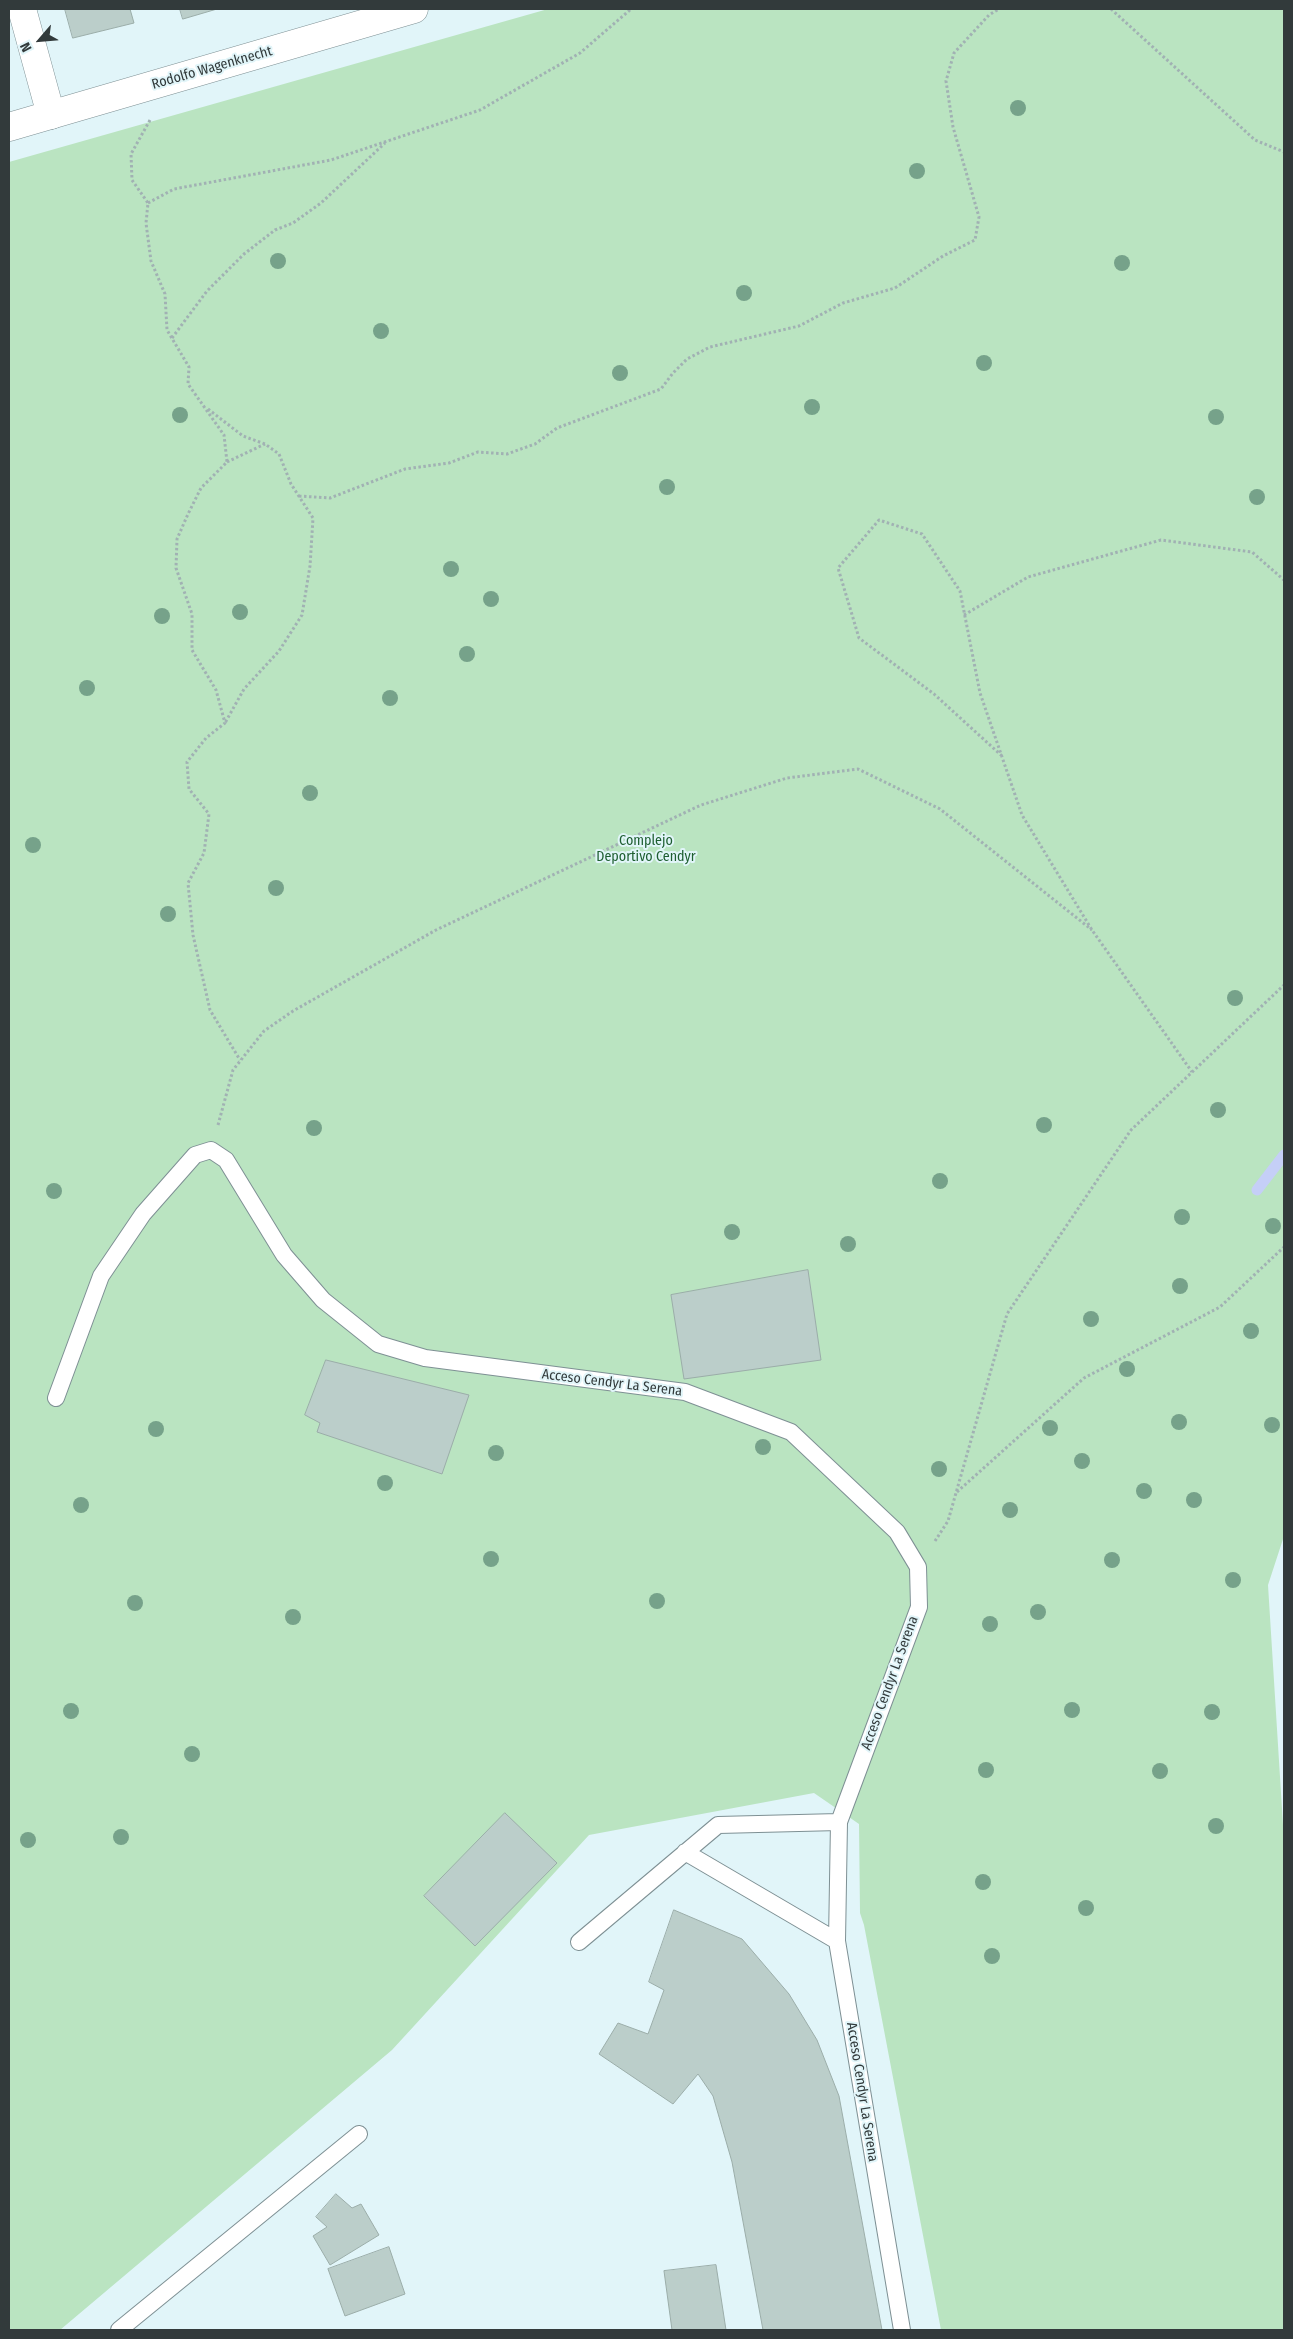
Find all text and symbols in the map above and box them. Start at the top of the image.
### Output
north arrow [15,15,65,65]
text: N [17,39,36,55]
street label: Rodolfo Wagenknecht [150,43,274,93]
park label: Complejo Deportivo Cendyr [596,833,696,866]
street label: Acceso Cendyr La Serena [541,1366,683,1400]
street label: Acceso Cendyr La Serena [858,1614,922,1752]
street label: Acceso Cendyr La Serena [843,2021,881,2163]

